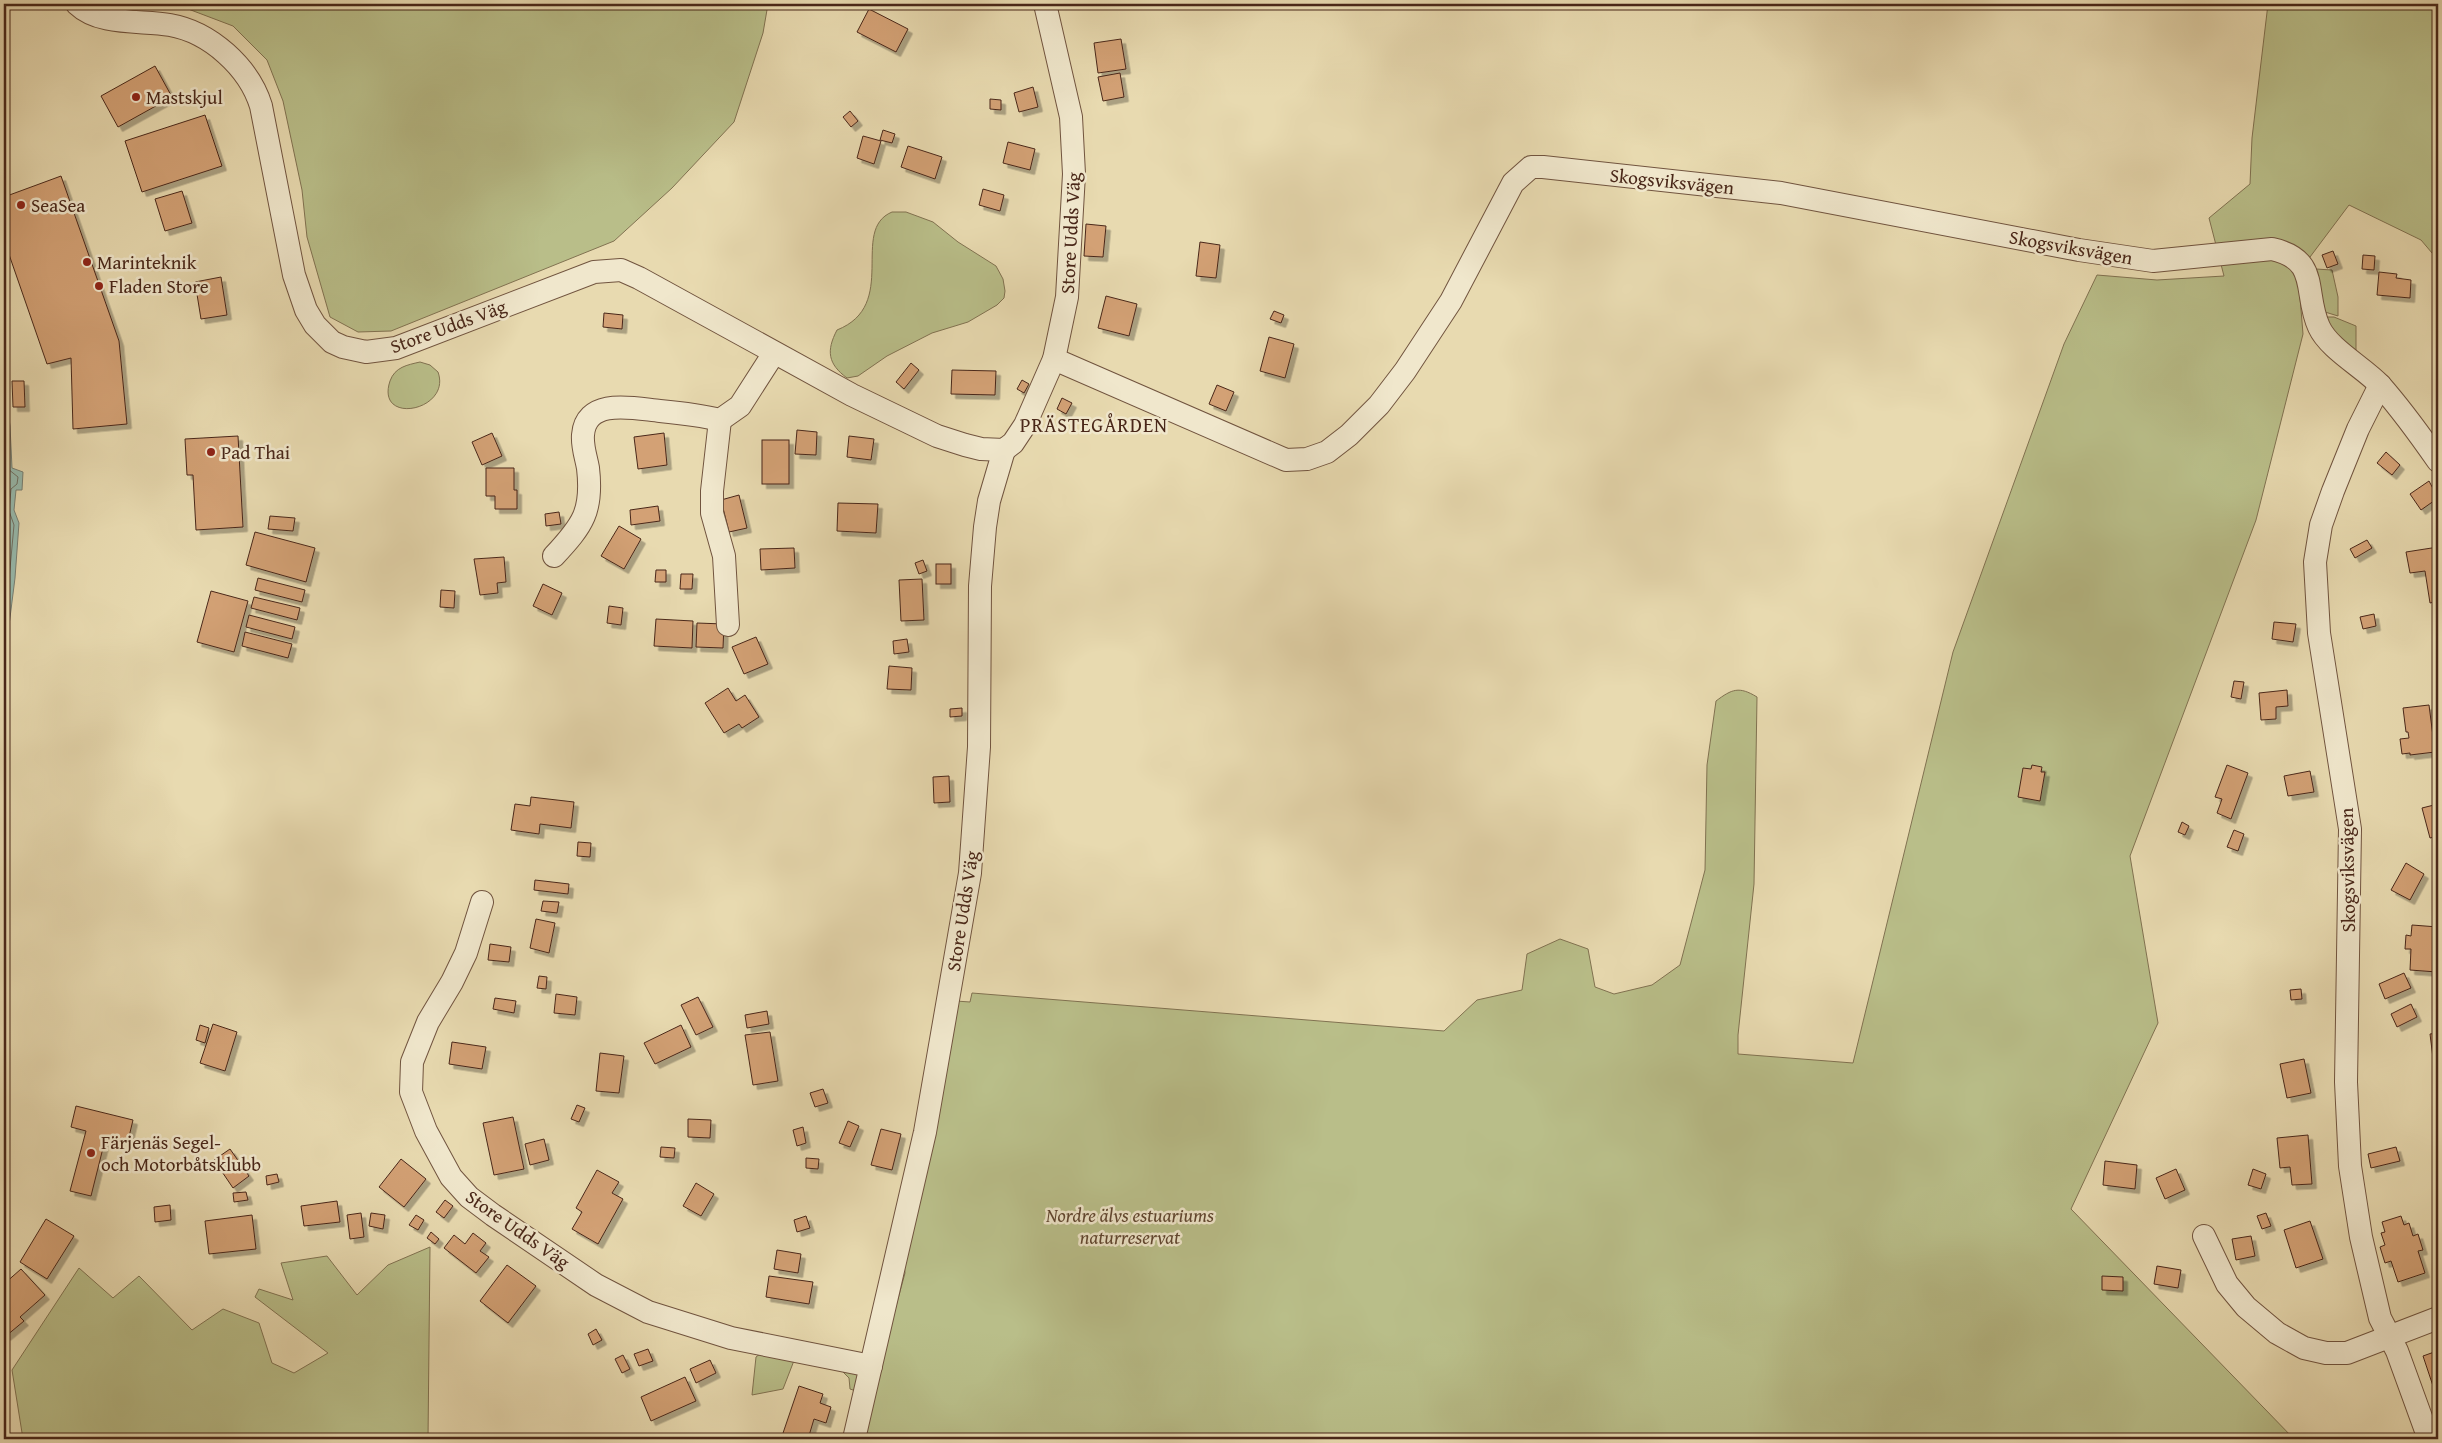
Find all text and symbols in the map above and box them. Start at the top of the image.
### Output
place label: Mastskjul [146,83,223,111]
marker: Mastskjul [130,91,142,103]
street label: Skogsviksvägen [1609,161,1736,201]
street label: Store Udds Väg [1053,171,1087,295]
place label: SeaSea [31,191,85,219]
marker: SeaSea [15,199,27,211]
street label: Skogsviksvägen [2007,222,2135,272]
place label: Marinteknik [97,248,197,276]
marker: Marinteknik [81,256,93,268]
place label: Fladen Store [109,272,209,300]
marker: Fladen Store [93,280,105,292]
street label: Store Udds Väg [386,292,510,360]
district label: PRÄSTEGÅRDEN [1020,410,1168,439]
place label: Pad Thai [221,438,290,466]
marker: Pad Thai [205,446,217,458]
street label: Skogsviksvägen [2332,807,2362,933]
street label: Store Udds Väg [939,848,985,973]
place label: Färjenäs Segel- och Motorbåtsklubb [101,1128,261,1178]
marker: Färjenäs Segel- och Motorbåtsklubb [85,1147,97,1159]
street label: Store Udds Väg [460,1183,576,1276]
park label: Nordre älvs estuariums naturreservat [1045,1201,1214,1251]

